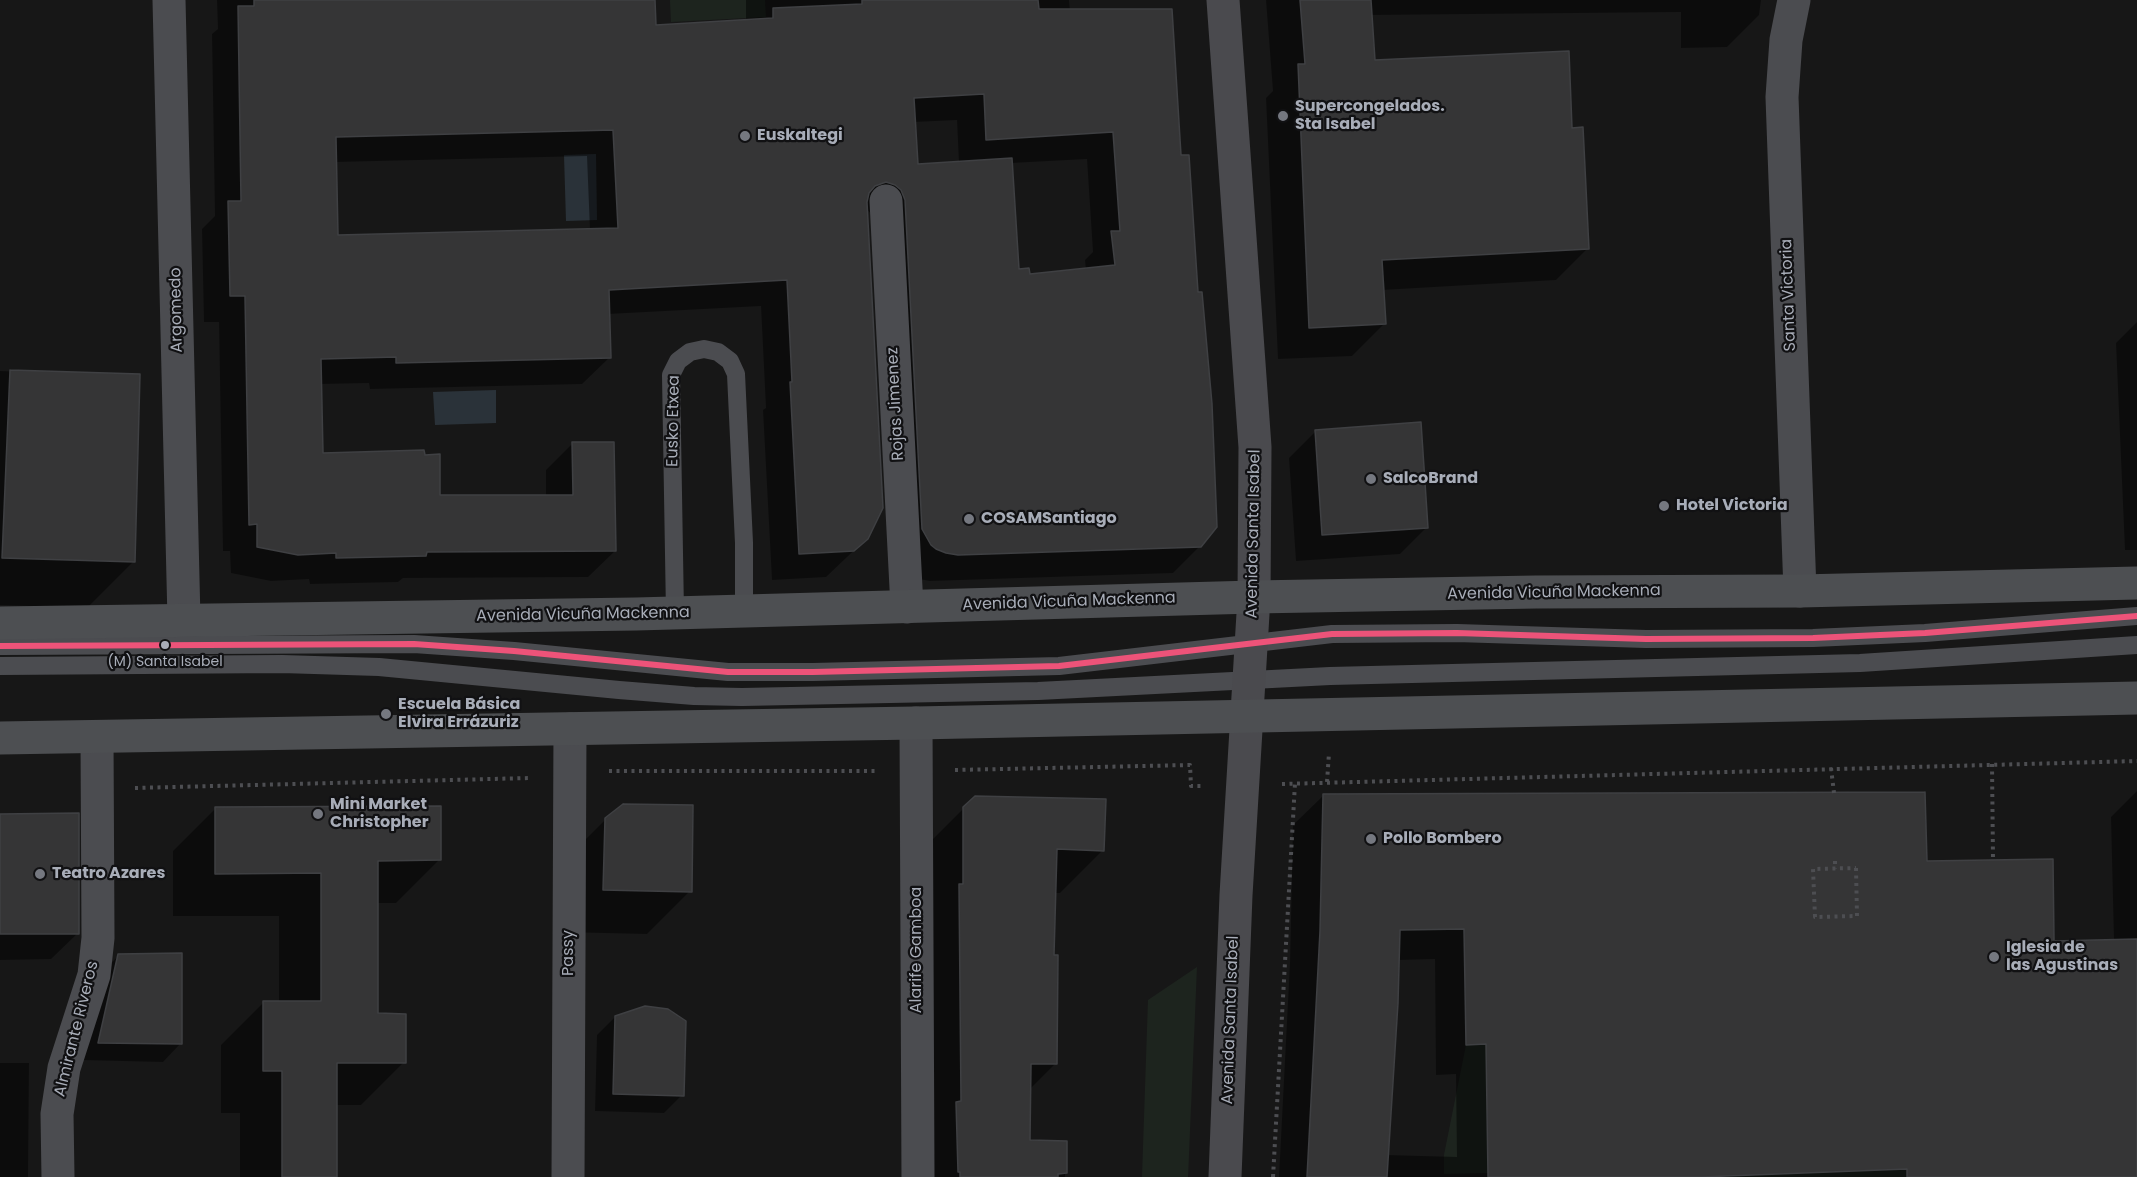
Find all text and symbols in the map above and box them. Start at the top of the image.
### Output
place label: Supercongelados. Sta Isabel [1295,97,1445,135]
marker: Supercongelados. Sta Isabel [1276,109,1290,123]
place label: Euskaltegi [757,126,843,146]
marker: Euskaltegi [738,129,752,143]
street label: Santa Victoria [1777,238,1801,352]
street label: Argomedo [167,267,187,353]
street label: Rojas Jimenez [883,347,909,461]
street label: Eusko Etxea [664,375,684,467]
street label: Avenida Santa Isabel [1243,449,1265,619]
place label: SalcoBrand [1383,469,1478,489]
marker: SalcoBrand [1364,472,1378,486]
place label: Hotel Victoria [1676,496,1788,516]
marker: Hotel Victoria [1657,499,1671,513]
place label: COSAMSantiago [981,509,1117,529]
marker: COSAMSantiago [962,512,976,526]
street label: Avenida Vicuña Mackenna [1447,582,1661,604]
street label: Avenida Vicuña Mackenna [962,589,1176,615]
street label: Avenida Vicuña Mackenna [476,604,690,626]
marker: (M) Santa Isabel [159,639,171,651]
place label: (M) Santa Isabel [107,654,223,670]
place label: Escuela Básica Elvira Errázuriz [398,695,520,733]
marker: Escuela Básica Elvira Errázuriz [379,707,393,721]
place label: Mini Market Christopher [330,795,429,833]
marker: Mini Market Christopher [311,807,325,821]
place label: Pollo Bombero [1383,829,1502,849]
marker: Pollo Bombero [1364,832,1378,846]
place label: Teatro Azares [52,864,165,884]
marker: Teatro Azares [33,867,47,881]
street label: Alarife Gamboa [907,887,927,1013]
street label: Passy [559,930,579,976]
street label: Avenida Santa Isabel [1218,935,1244,1105]
place label: Iglesia de las Agustinas [2006,938,2118,976]
marker: Iglesia de las Agustinas [1987,950,2001,964]
street label: Almirante Riveros [51,959,103,1099]

